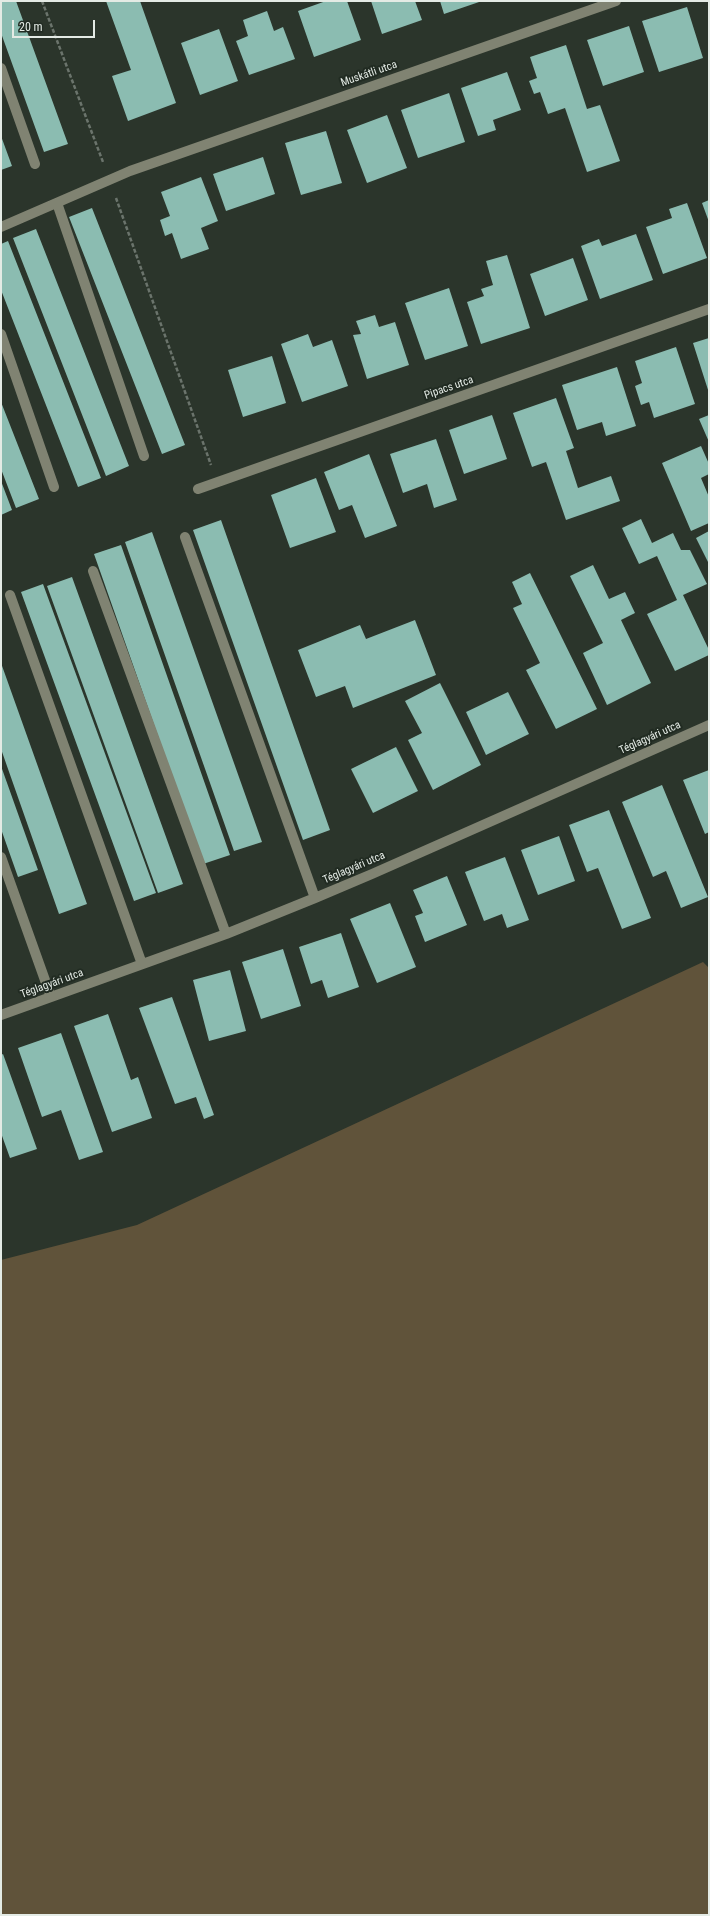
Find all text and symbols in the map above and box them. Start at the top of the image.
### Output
scale bar [14,12,97,38]
text: 20 m [19,20,43,34]
street label: Muskátli utca [339,58,399,90]
street label: Pipacs utca [423,373,475,403]
street label: Téglagyári utca [617,719,683,757]
street label: Téglagyári utca [321,849,387,887]
street label: Téglagyári utca [19,966,85,1002]

